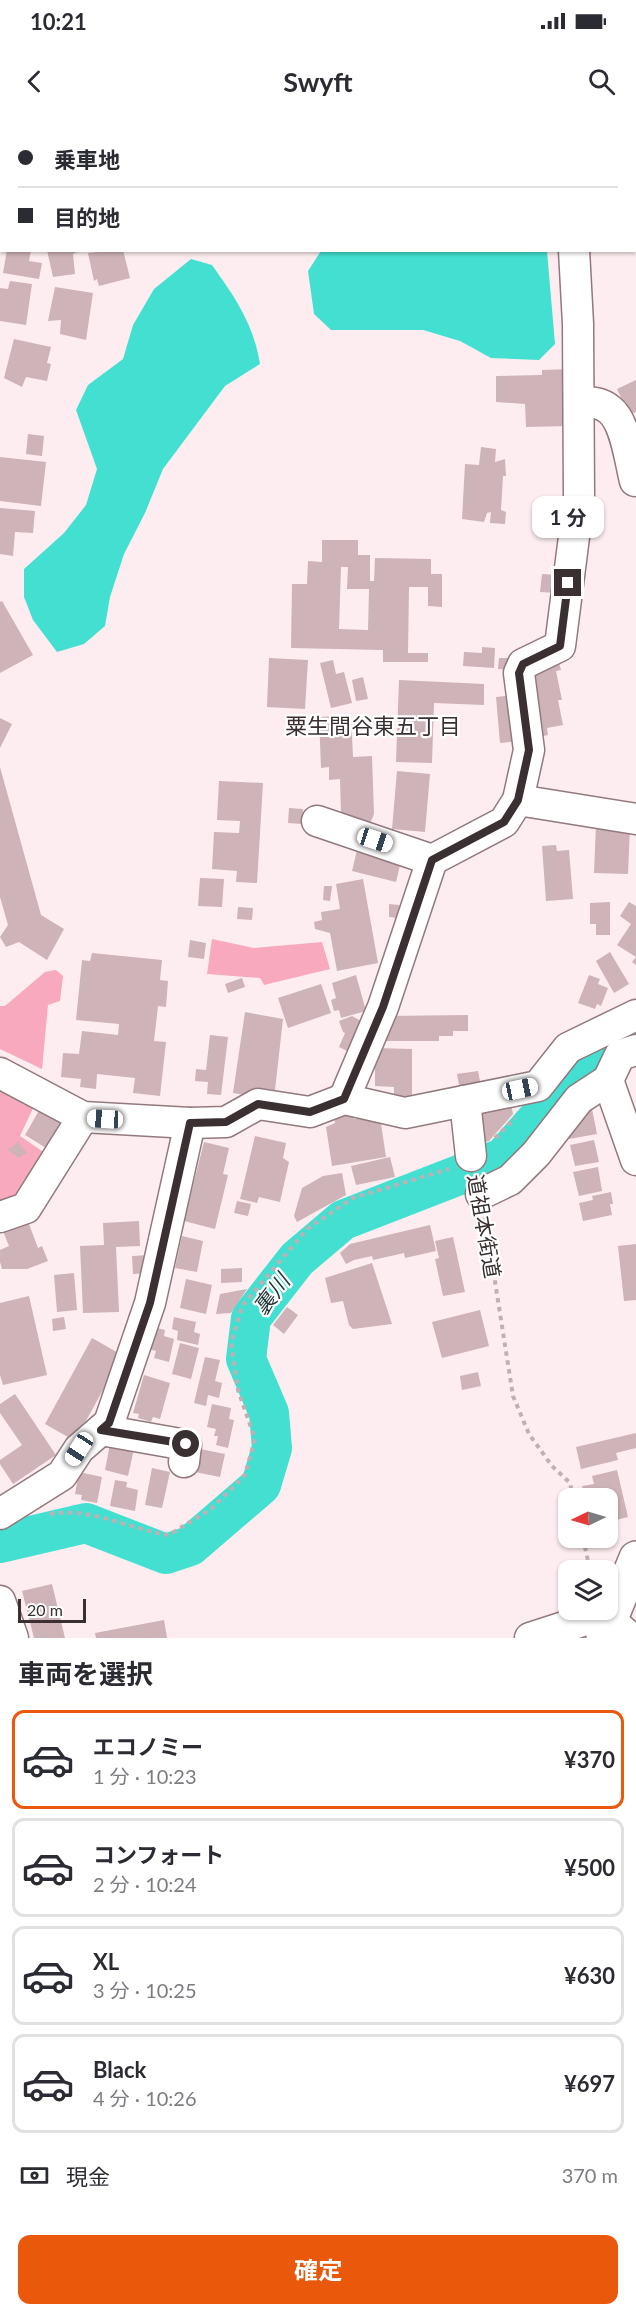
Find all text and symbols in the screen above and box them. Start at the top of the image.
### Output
text: 10:21 [30,8,87,35]
icon: back [18,65,51,98]
text: Swyft [283,65,353,98]
icon: search [585,65,618,98]
text: 乗車地 [54,146,120,173]
text: 目的地 [54,204,120,231]
callout: 1 分 [532,496,604,538]
text: 1 分 [550,505,586,529]
route end [554,569,581,596]
district label: 粟生間谷東五丁目 [285,712,461,739]
car [355,826,395,854]
car [501,1076,539,1102]
car [87,1109,123,1129]
street label: 道祖本街道 [464,1172,506,1280]
water label: 裏川 [247,1267,296,1320]
car [62,1429,96,1469]
route start [172,1430,199,1457]
north arrow [558,1488,618,1548]
map controls [558,1488,618,1620]
button: layers [558,1560,618,1620]
scale bar [18,1596,86,1624]
text: 20 m [27,1600,63,1619]
text: 車両を選択 [18,1657,153,1690]
icon: car [21,1733,75,1787]
text: エコノミー [93,1733,203,1760]
text: ¥370 [564,1746,615,1773]
text: 1 分 · 10:23 [93,1764,197,1788]
icon: car [21,1841,75,1895]
text: コンフォート [93,1841,224,1868]
text: ¥500 [564,1854,615,1881]
text: 2 分 · 10:24 [93,1872,197,1896]
text: XL [93,1948,119,1975]
icon: car [21,1949,75,2003]
text: ¥630 [564,1962,615,1989]
text: 3 分 · 10:25 [93,1978,197,2002]
text: Black [93,2056,146,2083]
icon: car [21,2057,75,2111]
text: ¥697 [564,2070,615,2097]
text: 4 分 · 10:26 [93,2086,197,2110]
icon: cash [18,2159,51,2192]
text: 現金 [66,2163,110,2190]
text: 370 m [562,2163,618,2187]
button: 確定 [18,2235,618,2304]

